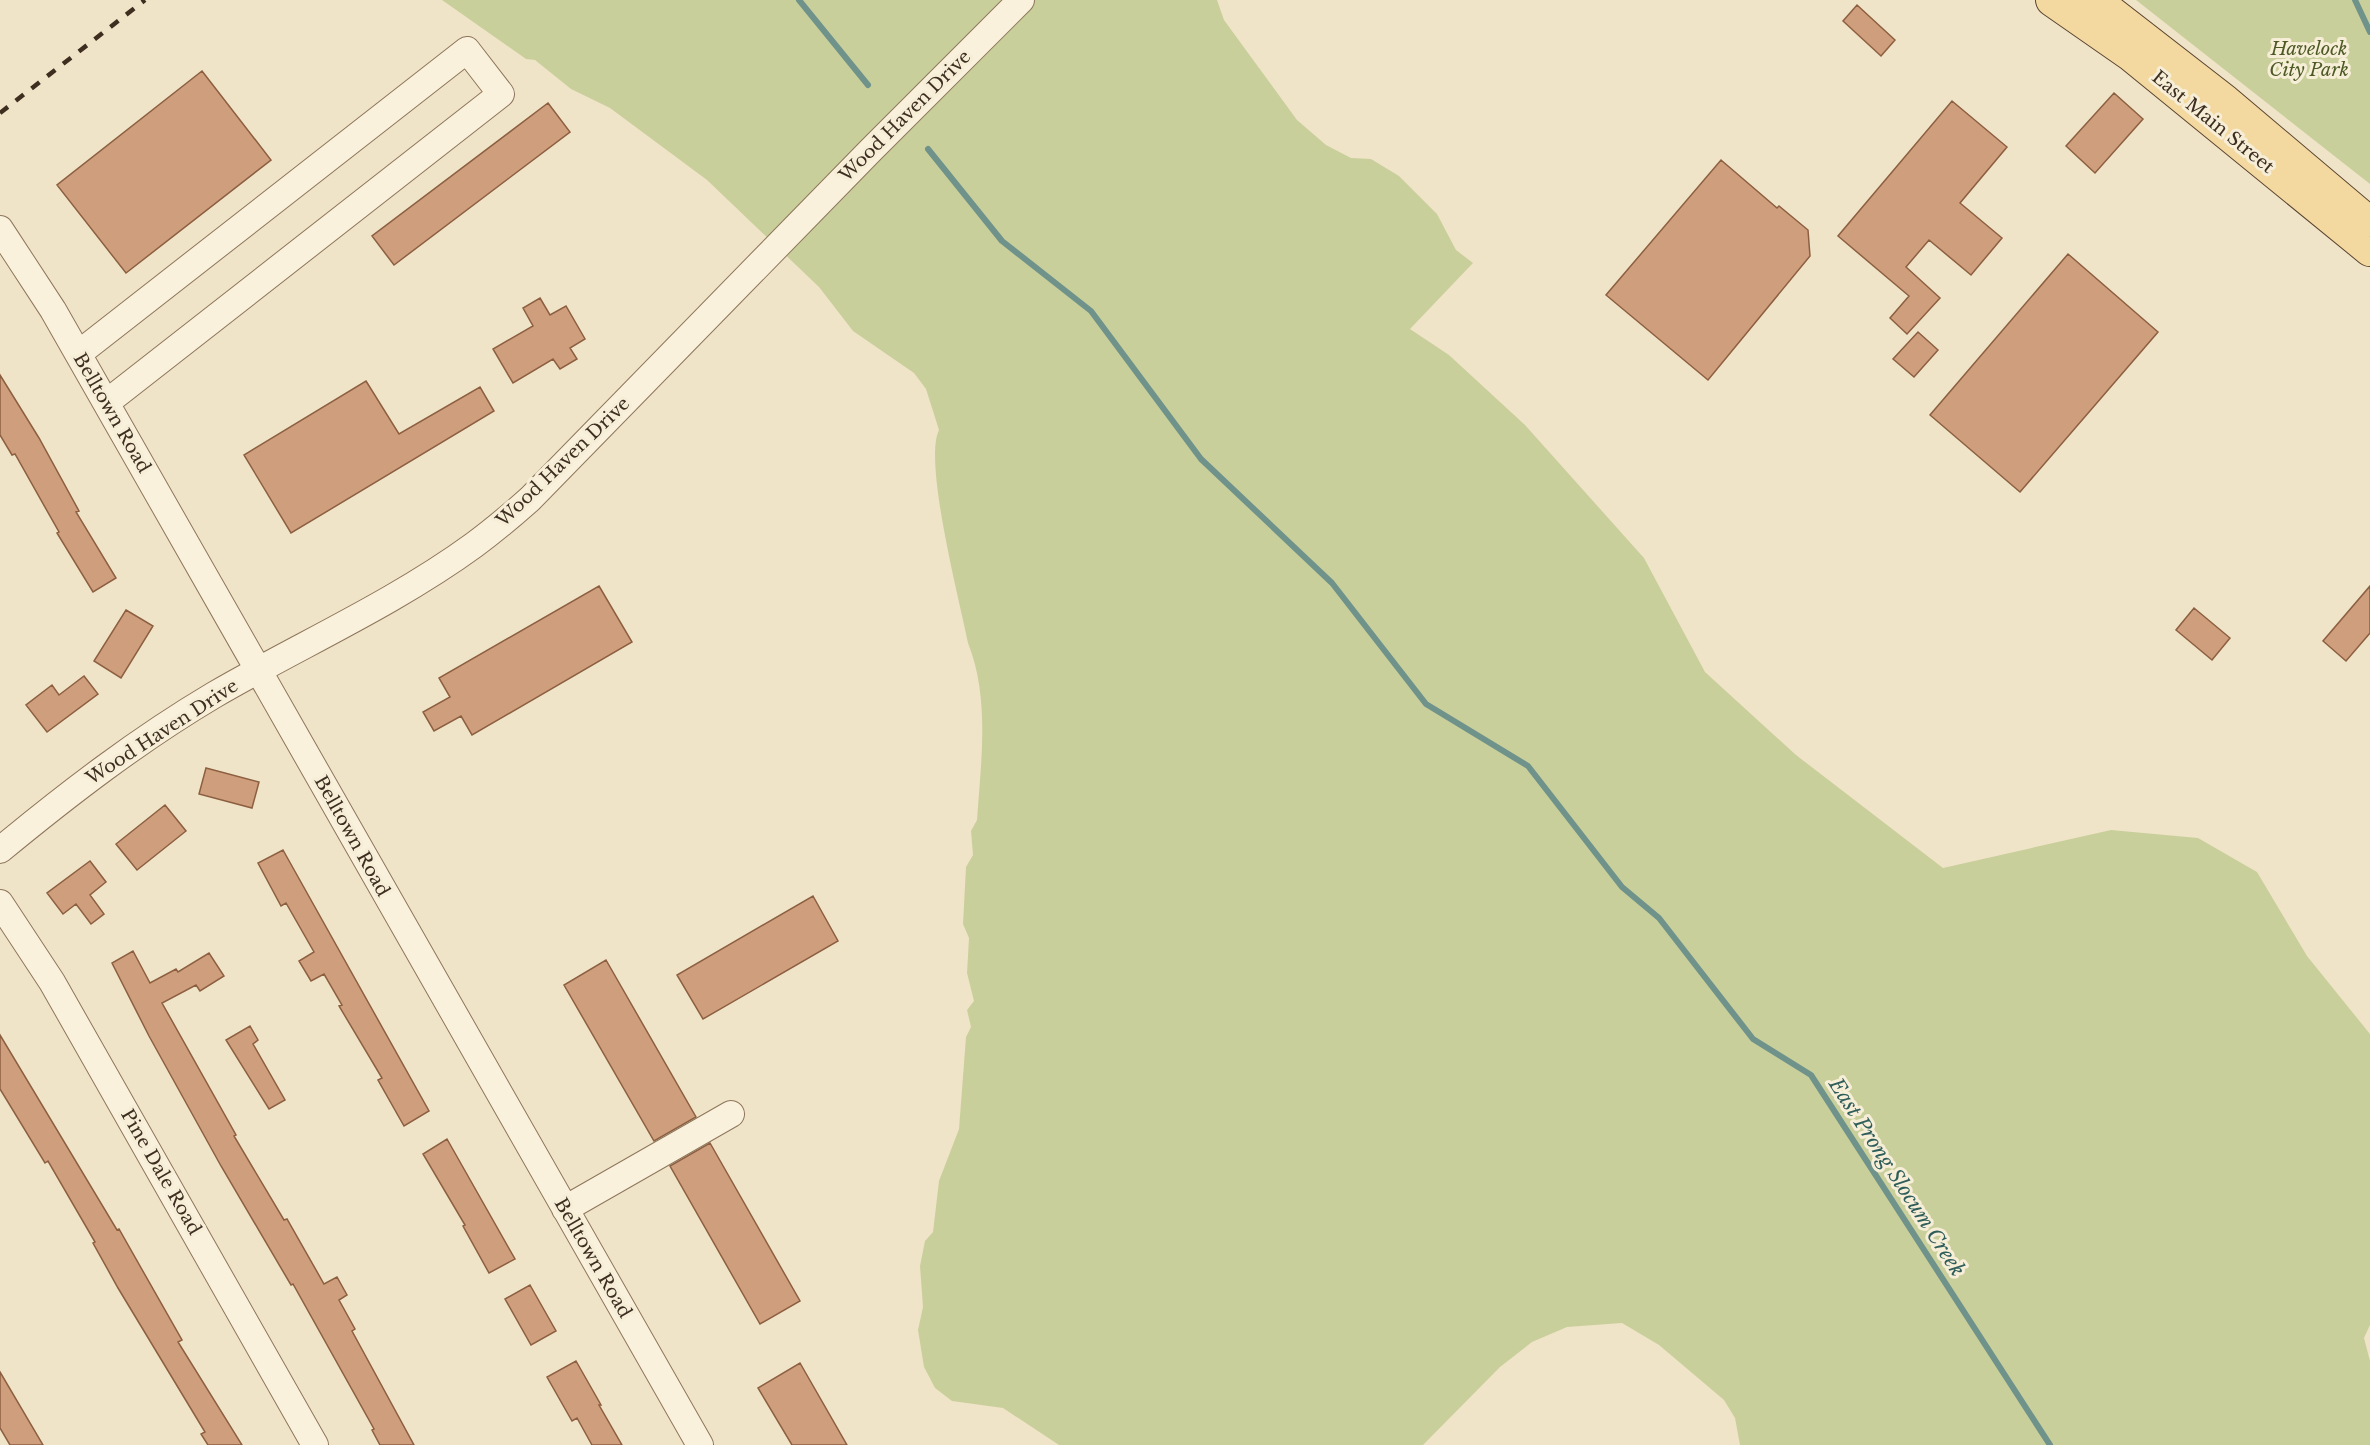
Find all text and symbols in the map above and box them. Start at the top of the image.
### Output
park label: Havelock City Park [2269,38,2349,81]
street label: Wood Haven Drive [834,46,975,187]
street label: East Main Street [2148,66,2279,178]
street label: Belltown Road [69,349,155,477]
street label: Wood Haven Drive [491,393,634,532]
street label: Wood Haven Drive [81,675,242,790]
street label: Belltown Road [310,772,394,900]
water label: East Prong Slocum Creek [1823,1073,1970,1281]
street label: Pine Dale Road [116,1105,206,1239]
street label: Belltown Road [550,1194,636,1322]

